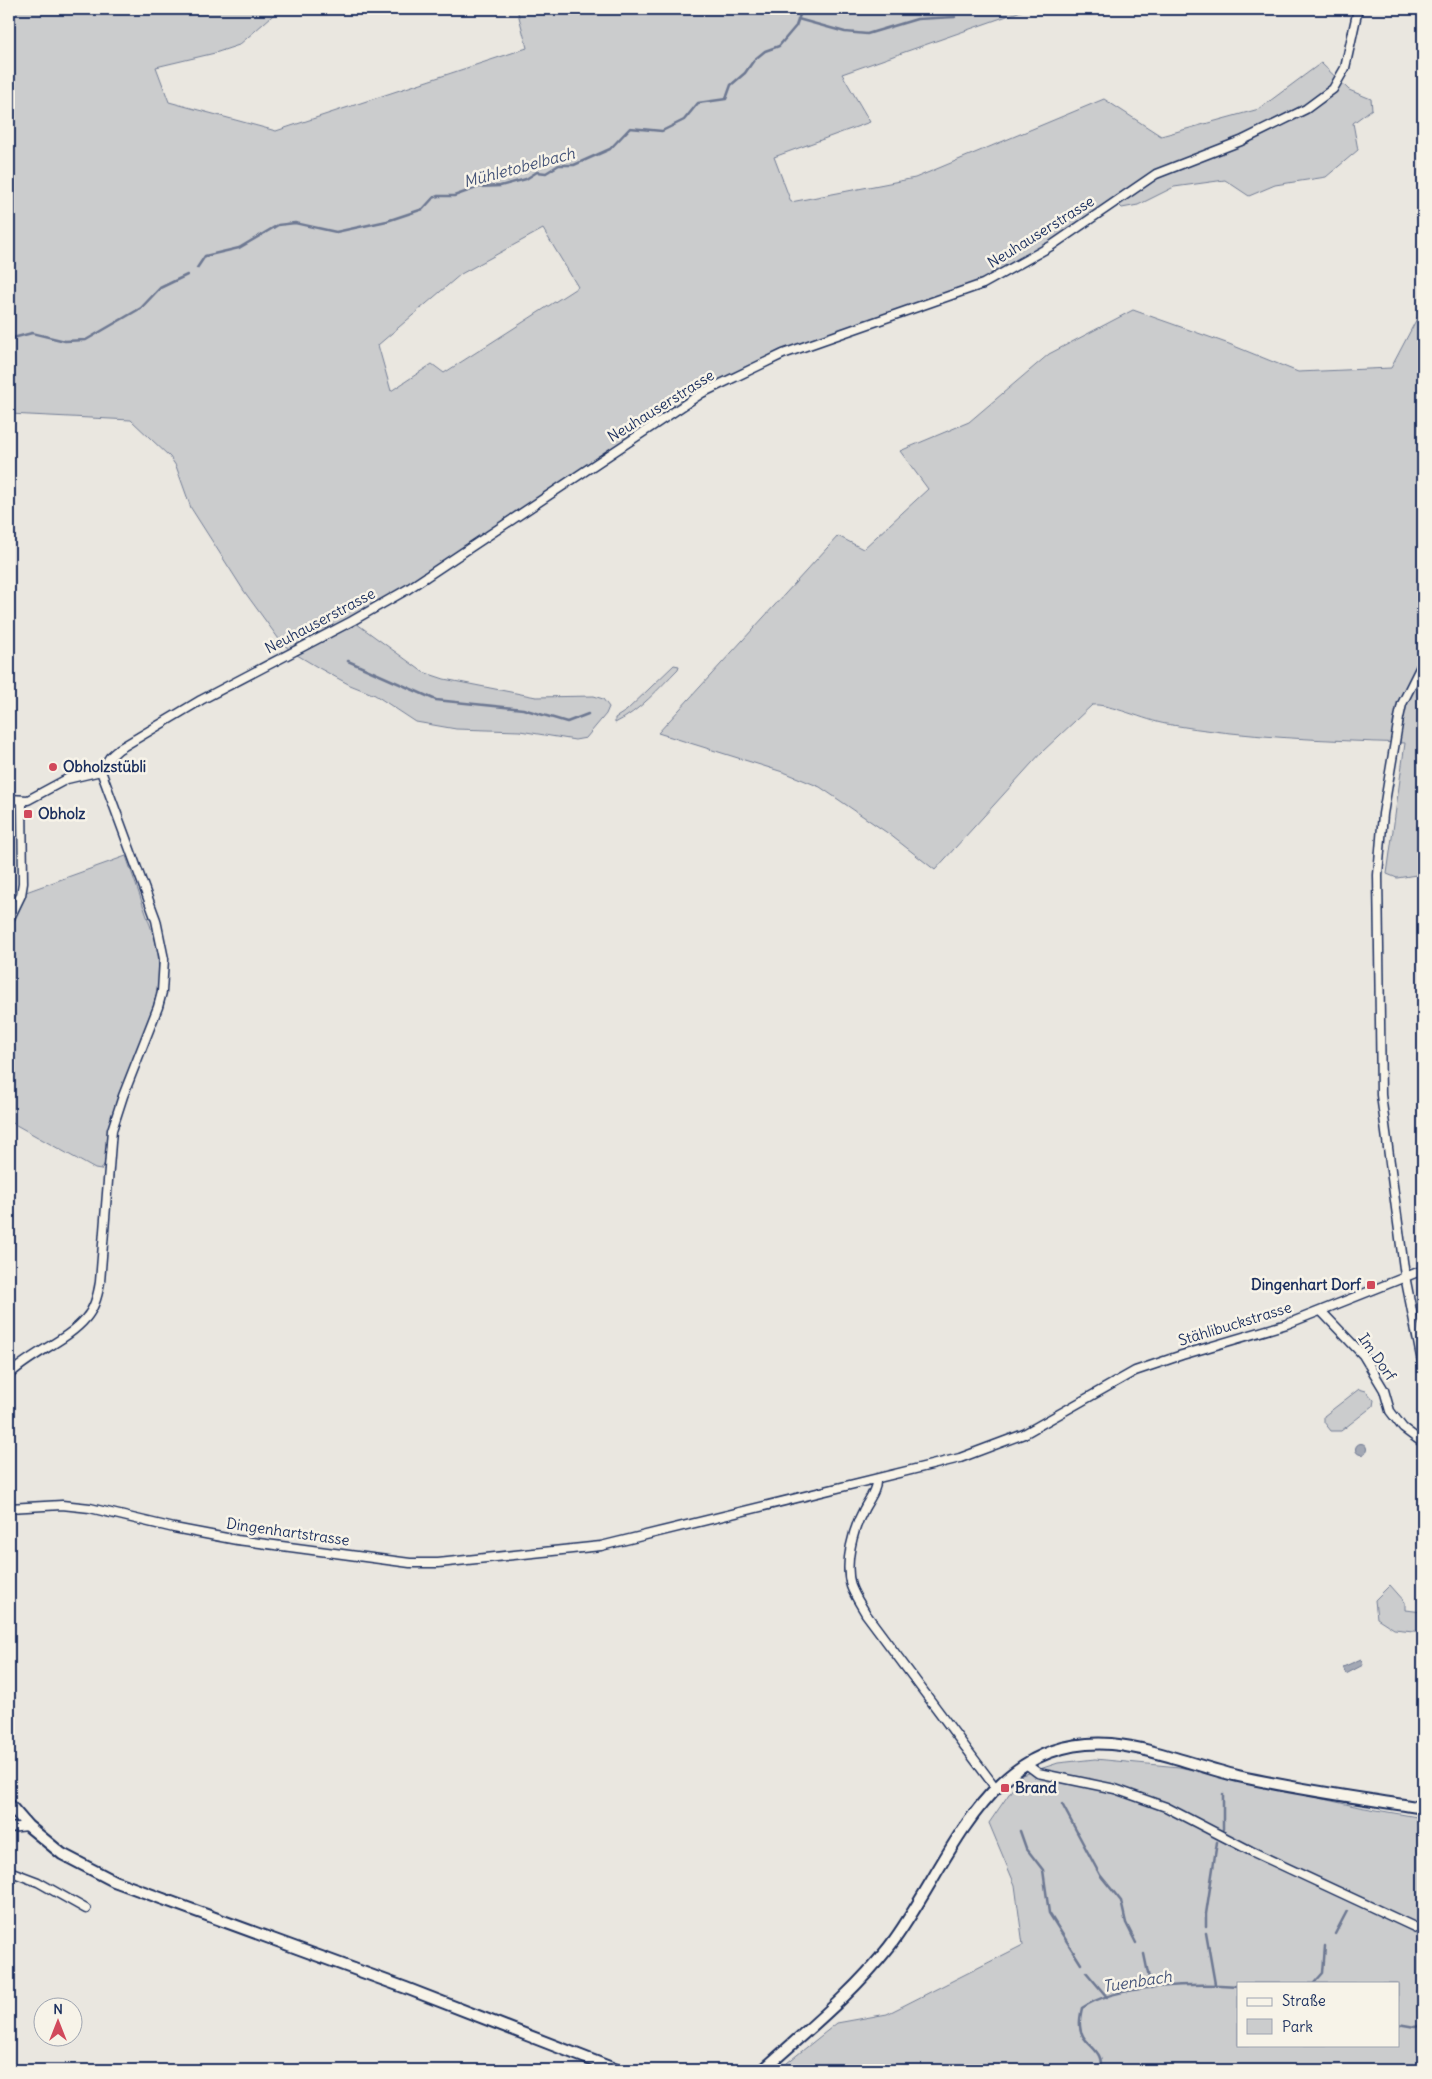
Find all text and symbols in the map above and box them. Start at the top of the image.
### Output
water label: Mühletobelbach [461,142,578,191]
street label: Neuhauserstrasse [984,191,1098,272]
street label: Neuhauserstrasse [604,365,718,446]
street label: Neuhauserstrasse [261,583,378,658]
place label: Obholzstübli [63,757,146,776]
marker: Obholzstübli [47,761,59,773]
place label: Obholz [38,804,86,823]
marker: Obholz [22,808,34,820]
place label: Dingenhart Dorf [1251,1275,1362,1295]
marker: Dingenhart Dorf [1365,1279,1377,1291]
street label: Stählibuckstrasse [1176,1297,1294,1350]
street label: Im Dorf [1354,1329,1401,1385]
street label: Dingenhartstrasse [225,1513,351,1550]
place label: Brand [1015,1778,1057,1797]
marker: Brand [999,1782,1011,1794]
water label: Tuenbach [1101,1966,1174,1996]
legend [1237,1982,1400,2046]
text: Straße [1282,1991,1326,2010]
north arrow [32,1996,82,2046]
text: N [53,2000,63,2018]
text: Park [1282,2017,1313,2036]

